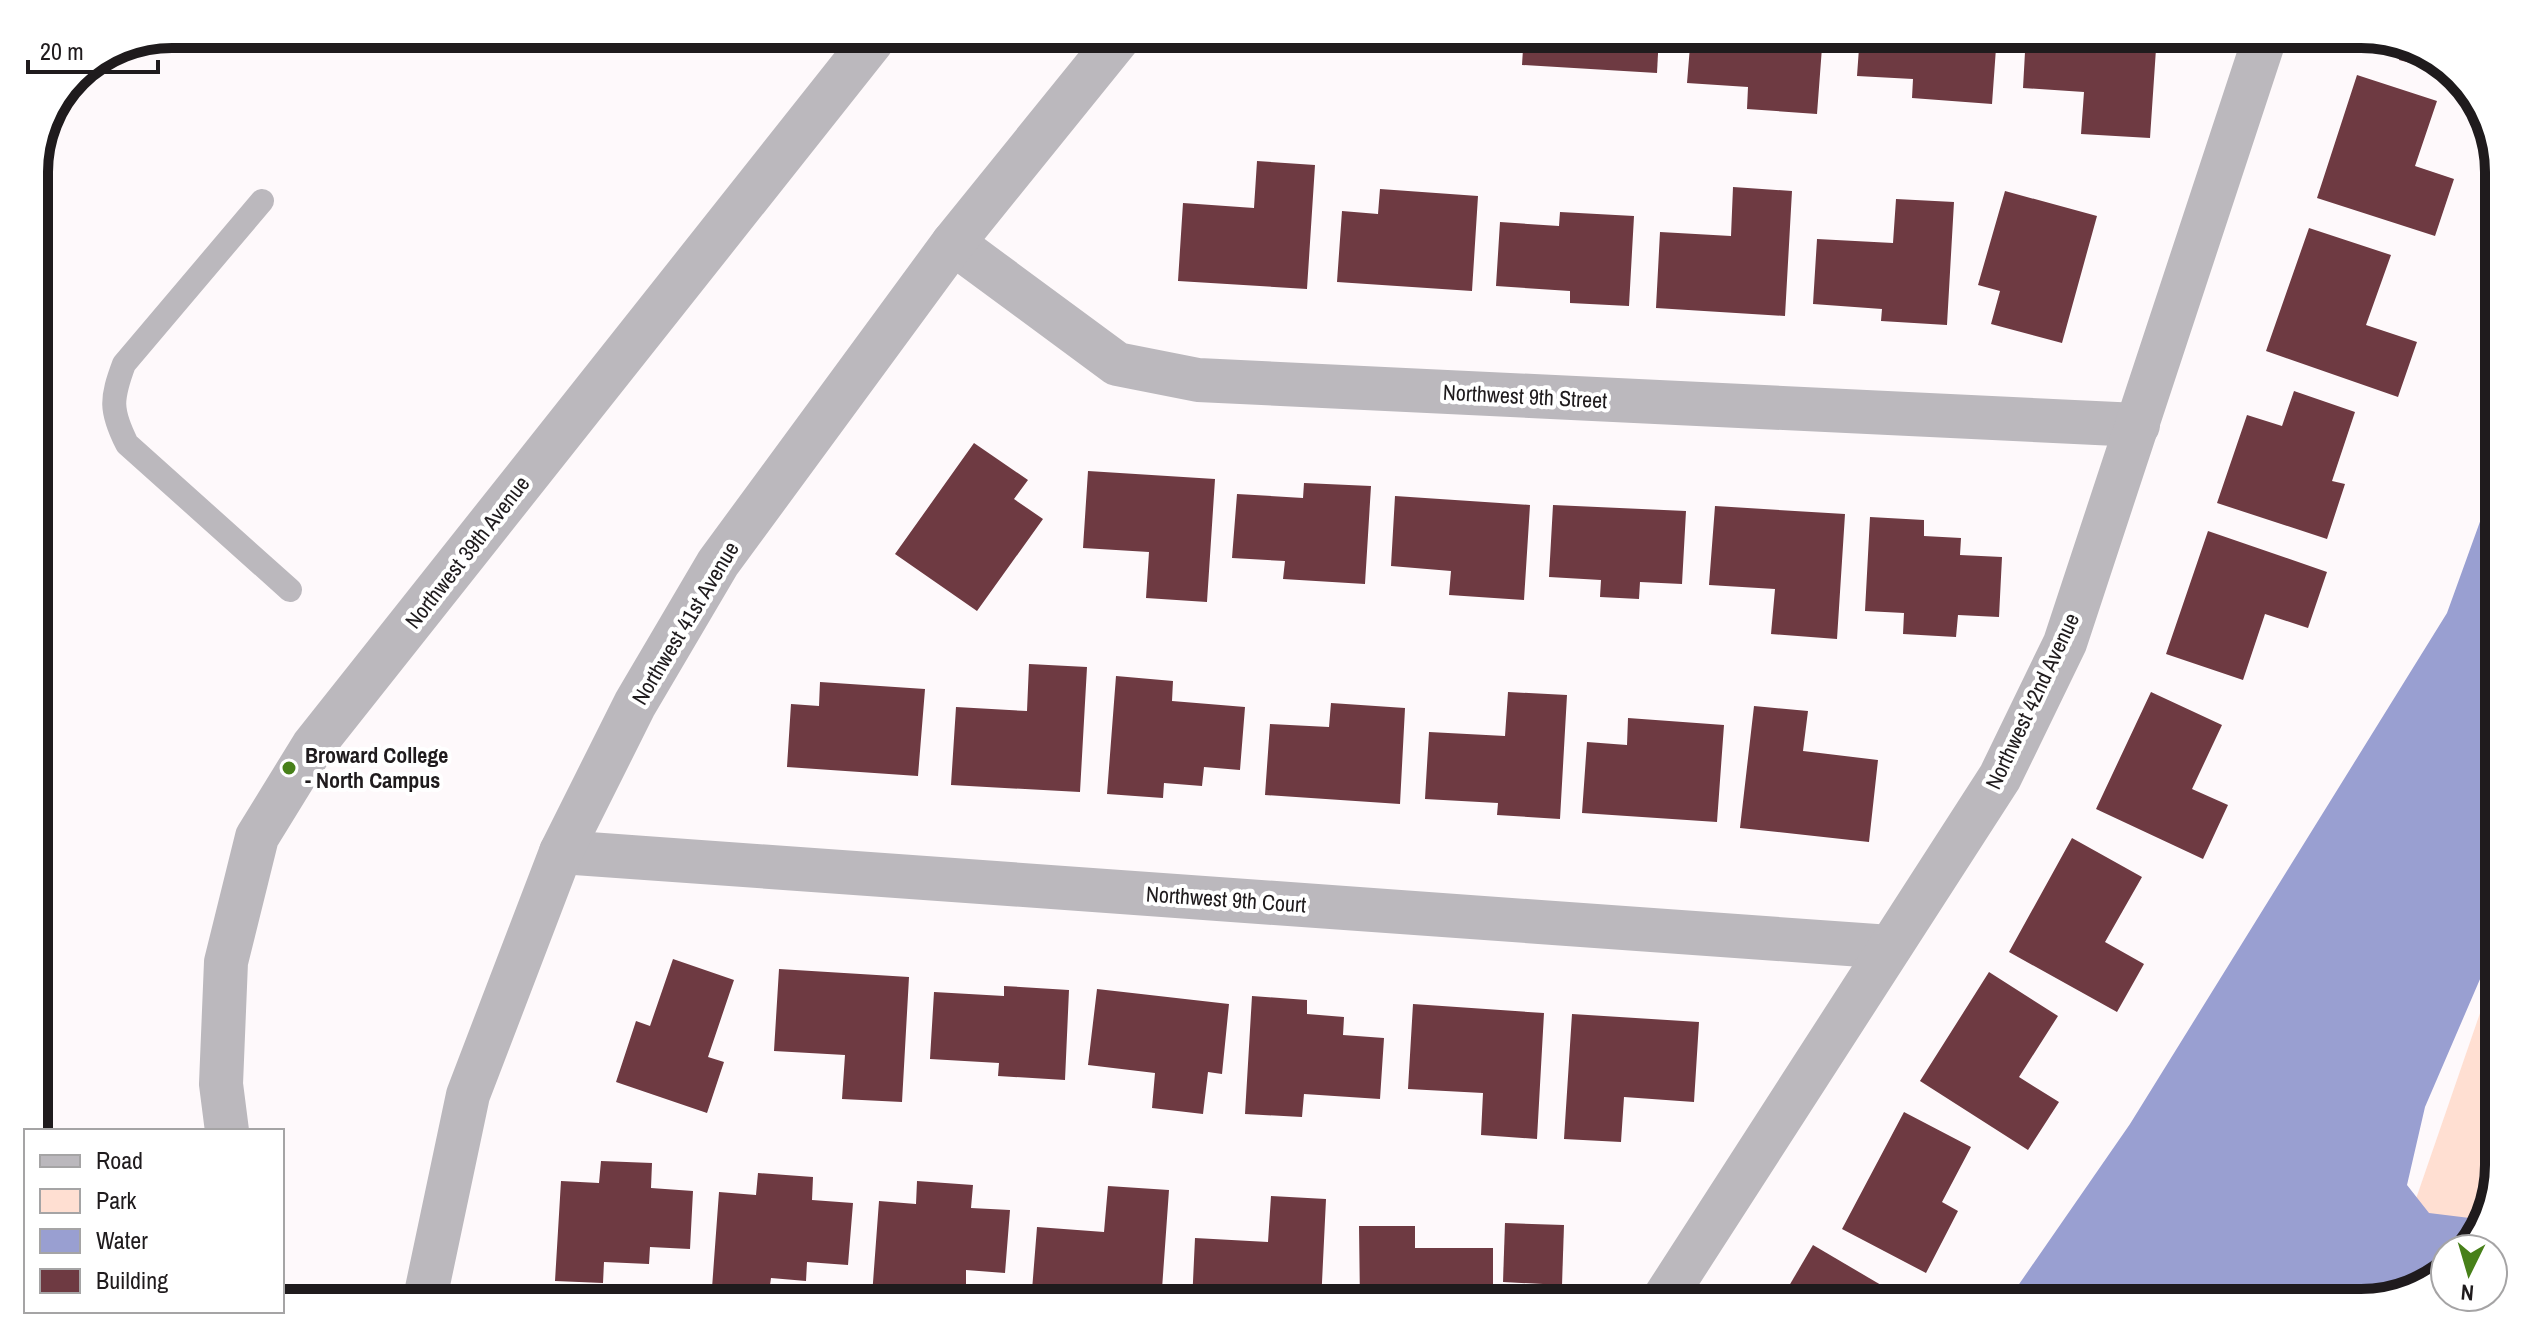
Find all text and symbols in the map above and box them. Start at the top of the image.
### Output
scale bar [28,24,158,74]
text: 20 m [40,35,84,67]
street label: Northwest 9th Street [1442,377,1608,415]
street label: Northwest 39th Avenue [398,469,536,635]
street label: Northwest 41st Avenue [624,536,746,710]
street label: Northwest 42nd Avenue [1978,608,2086,794]
place label: Broward College - North Campus [305,740,448,795]
marker: Broward College - North Campus [280,759,298,777]
street label: Northwest 9th Court [1145,878,1307,920]
legend [24,1129,284,1313]
text: Road [96,1144,143,1176]
text: Park [96,1184,137,1216]
text: Water [96,1224,148,1256]
north arrow [2429,1233,2509,1313]
text: Building [96,1264,168,1296]
text: N [2459,1277,2475,1308]

